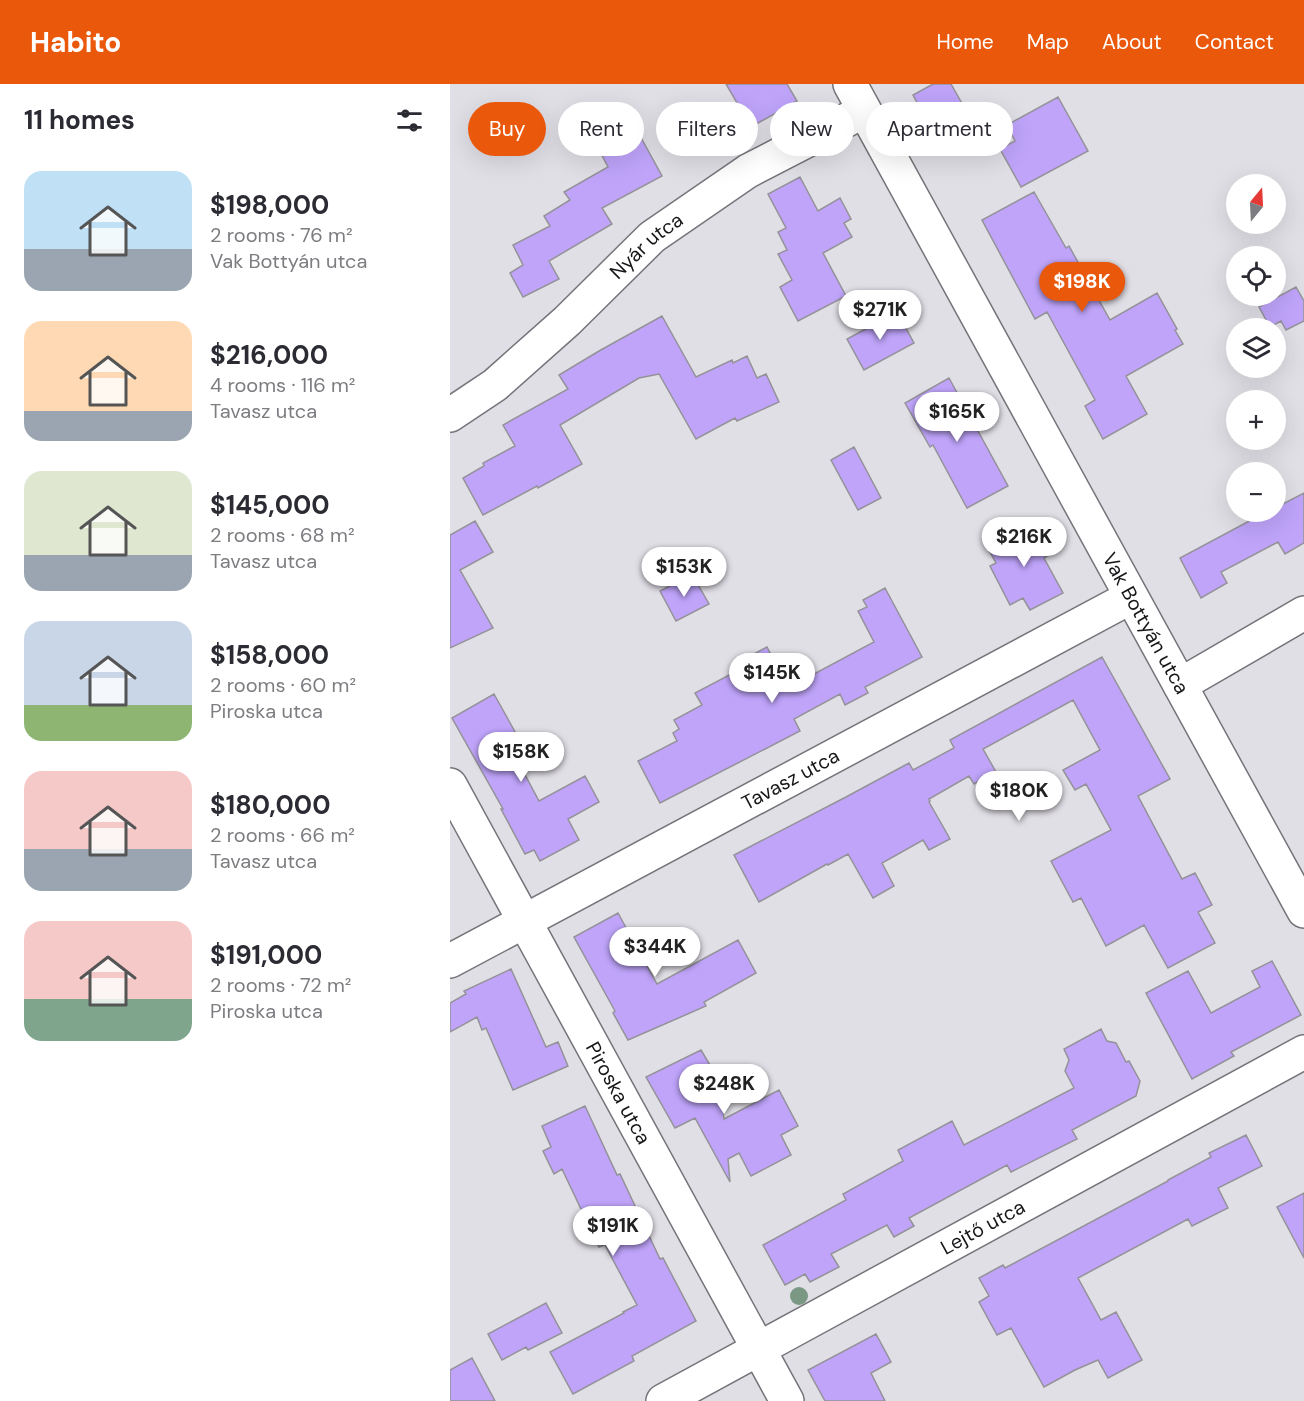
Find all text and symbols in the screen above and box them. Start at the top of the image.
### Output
text: Habito [30,24,121,61]
text: Home [936,28,994,56]
text: Map [1027,28,1069,56]
text: About [1102,28,1162,56]
text: Contact [1195,28,1274,56]
chip: Buy [468,102,546,156]
chip: Rent [558,102,644,156]
chip: Filters [656,102,758,156]
chip: New [770,102,854,156]
chip: Apartment [866,102,1013,156]
text: 11 homes [24,103,135,137]
icon: filters [393,104,426,137]
north arrow [1226,174,1286,234]
map controls [1226,174,1286,522]
text: $198,000 [210,188,329,222]
icon: home [72,195,144,267]
street label: Nyár utca [604,207,688,285]
text: 2 rooms · 76 m² [210,222,353,248]
button: locate [1226,246,1286,306]
text: Vak Bottyán utca [210,248,367,274]
pin: $198K [1040,262,1124,313]
text: $198K [1053,268,1111,294]
pin: $271K [838,290,922,341]
text: $271K [853,296,907,322]
button: layers [1226,318,1286,378]
text: $216,000 [210,338,328,372]
icon: home [72,345,144,417]
text: 4 rooms · 116 m² [210,372,355,398]
button: + [1226,390,1286,450]
pin: $165K [915,392,999,443]
text: Tavasz utca [210,398,317,424]
text: $165K [928,398,986,424]
button: − [1226,462,1286,522]
text: $145,000 [210,488,330,522]
icon: home [72,495,144,567]
pin: $216K [982,517,1066,568]
text: 2 rooms · 68 m² [210,522,355,548]
text: $216K [996,523,1052,549]
pin: $153K [642,547,726,598]
text: Tavasz utca [210,548,317,574]
street label: Vak Bottyán utca [1097,548,1195,698]
text: $153K [656,553,712,579]
text: $158,000 [210,638,329,672]
icon: home [72,645,144,717]
pin: $145K [730,653,814,704]
text: $145K [743,659,801,685]
text: 2 rooms · 60 m² [210,672,356,698]
text: Piroska utca [210,698,323,724]
pin: $158K [479,732,563,783]
text: $158K [492,738,550,764]
street label: Tavasz utca [737,742,844,816]
pin: $180K [977,771,1061,822]
text: $180K [989,777,1049,803]
text: $180,000 [210,788,330,822]
icon: home [72,795,144,867]
text: 2 rooms · 66 m² [210,822,355,848]
text: Tavasz utca [210,848,317,874]
pin: $344K [613,927,697,978]
text: $344K [623,933,687,959]
text: $191,000 [210,938,322,972]
icon: home [72,945,144,1017]
text: 2 rooms · 72 m² [210,972,351,998]
text: Piroska utca [210,998,323,1024]
street label: Piroska utca [580,1037,657,1149]
pin: $248K [682,1064,766,1115]
text: $248K [693,1070,755,1096]
street label: Lejtő utca [936,1193,1030,1260]
pin: $191K [571,1206,655,1257]
text: $191K [587,1212,639,1238]

